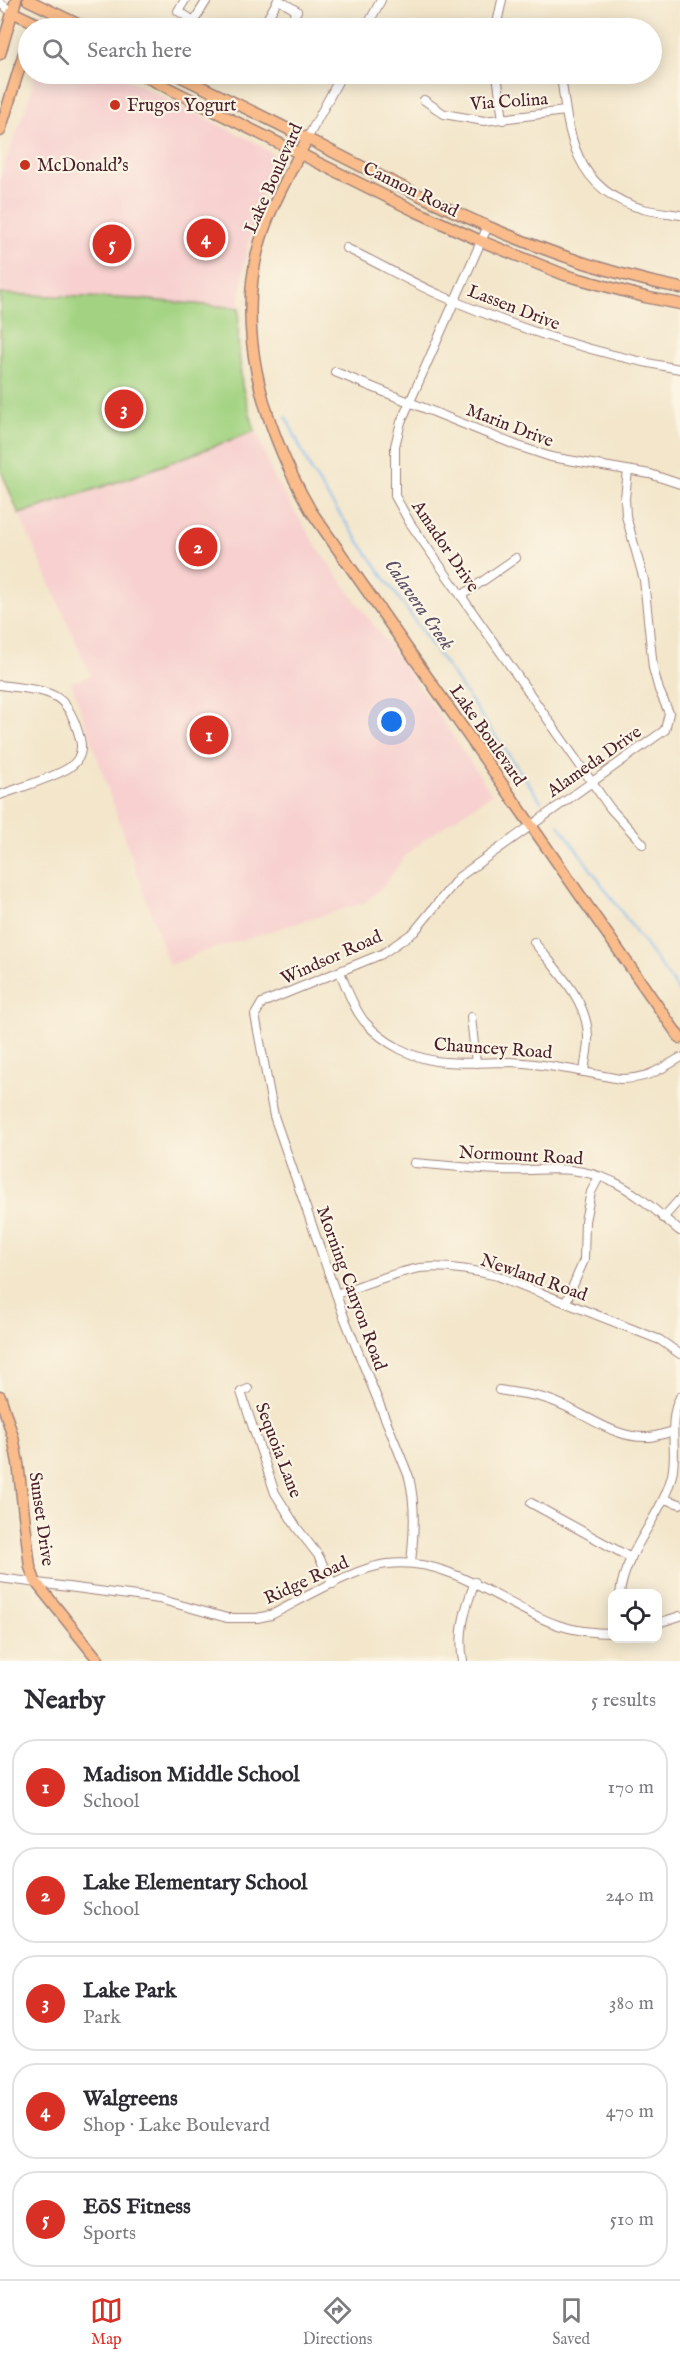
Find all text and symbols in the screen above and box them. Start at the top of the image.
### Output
search box [18,18,662,84]
icon: search [39,35,72,68]
text: Search here [87,37,192,65]
street label: Via Colina [468,88,549,117]
place label: Frugos Yogurt [127,95,237,118]
marker: Frugos Yogurt [108,98,122,112]
street label: Lake Boulevard [240,120,309,237]
place label: McDonald's [37,155,129,178]
street label: Cannon Road [359,157,462,224]
marker: McDonald's [18,158,32,172]
pin: 4 [186,216,226,260]
pin: 5 [92,222,132,266]
street label: Lassen Drive [464,280,563,337]
pin: 3 [104,386,144,432]
street label: Marin Drive [463,399,556,454]
street label: Amador Drive [405,496,484,597]
pin: 2 [178,524,218,570]
water label: Calavera Creek [378,554,459,655]
street label: Lake Boulevard [443,681,530,791]
your location [377,707,406,736]
pin: 1 [190,712,228,758]
street label: Alameda Drive [542,721,647,804]
street label: Windsor Road [277,926,386,991]
street label: Chauncey Road [433,1034,553,1065]
street label: Normount Road [458,1142,584,1171]
street label: Morning Canyon Road [310,1203,391,1374]
street label: Newland Road [477,1249,590,1308]
street label: Sequoia Lane [249,1400,306,1501]
street label: Sunset Drive [23,1471,58,1568]
street label: Ridge Road [261,1552,353,1611]
map controls [608,1589,662,1643]
button: locate [608,1589,662,1643]
text: Nearby [24,1684,105,1717]
text: 5 results [591,1688,656,1713]
text: Madison Middle School [83,1761,300,1789]
text: 1 [42,1775,49,1800]
text: 170 m [608,1775,654,1800]
text: School [83,1789,139,1814]
text: Lake Elementary School [83,1869,307,1897]
text: 2 [41,1883,50,1908]
text: 240 m [605,1883,654,1908]
text: School [83,1897,139,1922]
text: Lake Park [83,1977,177,2005]
text: 3 [42,1991,49,2016]
text: 380 m [609,1991,654,2016]
text: Park [83,2005,121,2030]
text: Walgreens [83,2085,178,2113]
text: 4 [41,2099,50,2124]
text: 470 m [606,2099,654,2124]
text: Shop · Lake Boulevard [83,2113,270,2138]
text: EōS Fitness [83,2193,191,2221]
text: 5 [42,2207,49,2232]
text: 510 m [610,2207,654,2232]
text: Sports [83,2221,136,2246]
tab: Map [90,2294,123,2350]
tab: Directions [303,2294,372,2350]
tab: Saved [552,2294,590,2350]

